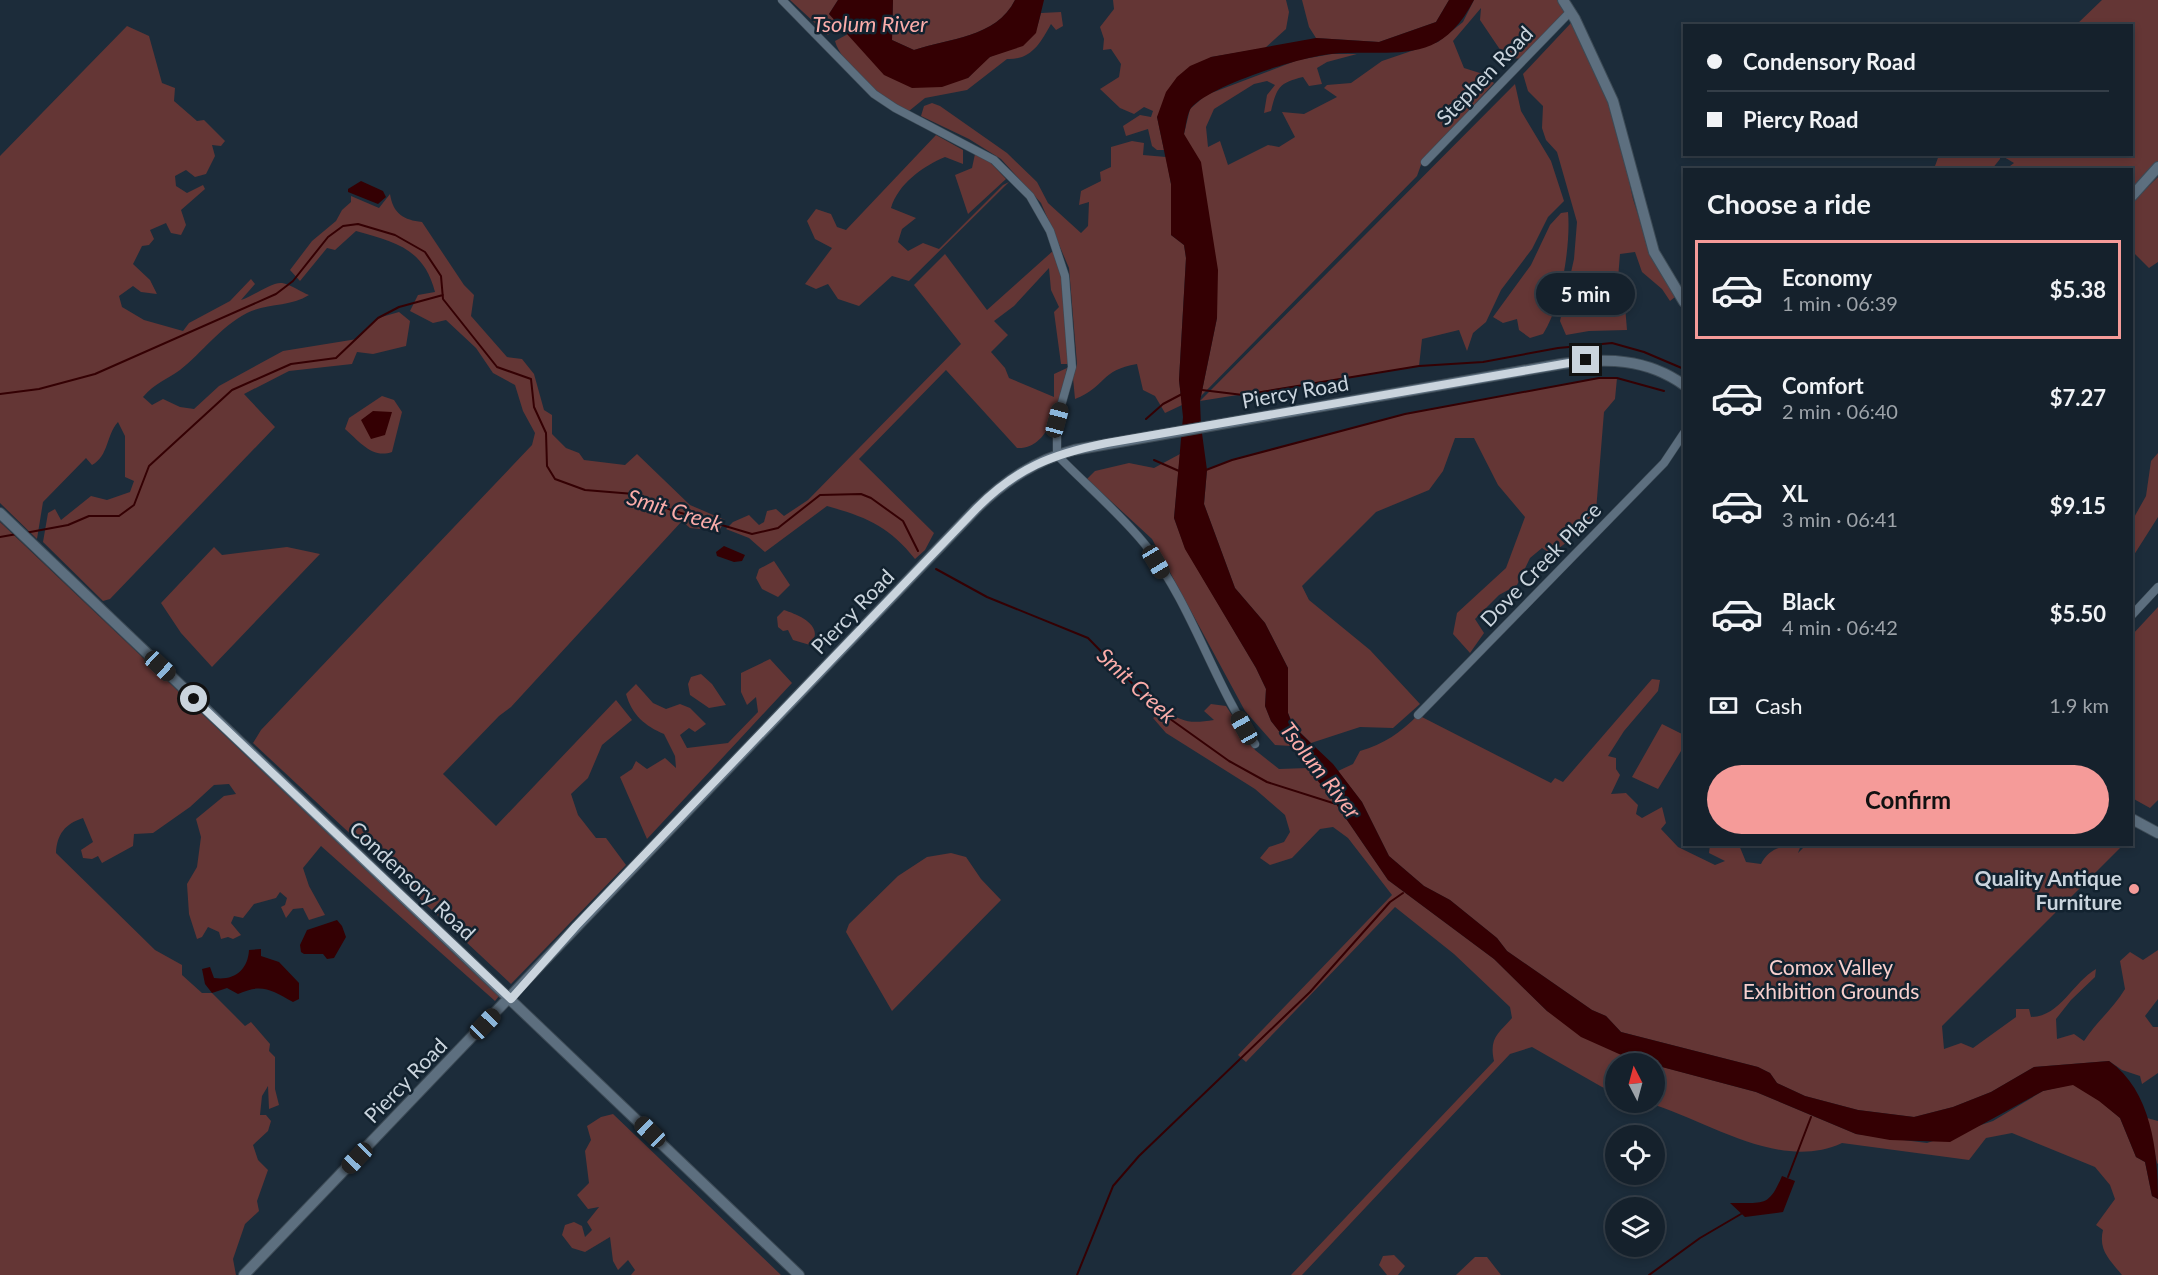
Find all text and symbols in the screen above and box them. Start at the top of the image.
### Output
water label: Tsolum River [812,10,928,37]
street label: Stephen Road [1431,20,1537,130]
text: Condensory Road [1743,48,1916,75]
text: Piercy Road [1743,106,1859,133]
text: Choose a ride [1707,187,1871,220]
icon: car [1710,263,1764,317]
text: Economy [1782,264,1872,291]
callout: 5 min [1536,273,1636,315]
text: $5.38 [2050,276,2106,303]
text: 5 min [1561,282,1610,306]
text: 1 min · 06:39 [1782,291,1898,315]
route end [1572,346,1599,373]
street label: Piercy Road [1240,369,1350,413]
icon: car [1710,371,1764,425]
text: Comfort [1782,372,1864,399]
text: $7.27 [2050,384,2106,411]
text: 2 min · 06:40 [1782,399,1898,423]
car [1044,400,1070,440]
icon: car [1710,479,1764,533]
text: XL [1782,480,1808,507]
water label: Smit Creek [624,483,727,537]
text: $9.15 [2050,492,2106,519]
street label: Dove Creek Place [1474,497,1606,631]
text: 3 min · 06:41 [1782,507,1898,531]
car [1139,542,1173,582]
street label: Piercy Road [805,563,899,659]
icon: car [1710,587,1764,641]
text: Black [1782,588,1835,615]
text: $5.50 [2050,600,2106,627]
text: 4 min · 06:42 [1782,615,1898,639]
water label: Smit Creek [1092,642,1183,729]
car [141,647,179,685]
route start [180,685,207,712]
icon: cash [1707,689,1740,722]
text: Cash [1755,692,1802,719]
text: 1.9 km [2049,693,2109,717]
car [1227,708,1261,748]
water label: Tsolum River [1275,716,1367,824]
button: Confirm [1707,765,2109,834]
street label: Condensory Road [345,815,481,945]
place label: Quality Antique Furniture [1975,865,2122,914]
marker: Quality Antique Furniture [2127,882,2141,896]
park label: Comox Valley Exhibition Grounds [1743,954,1919,1003]
car [466,1005,504,1043]
street label: Piercy Road [358,1032,452,1128]
north arrow [1605,1053,1665,1113]
map controls [1605,1053,1665,1257]
car [631,1113,669,1151]
button: locate [1605,1125,1665,1185]
car [338,1139,376,1177]
button: layers [1605,1197,1665,1257]

